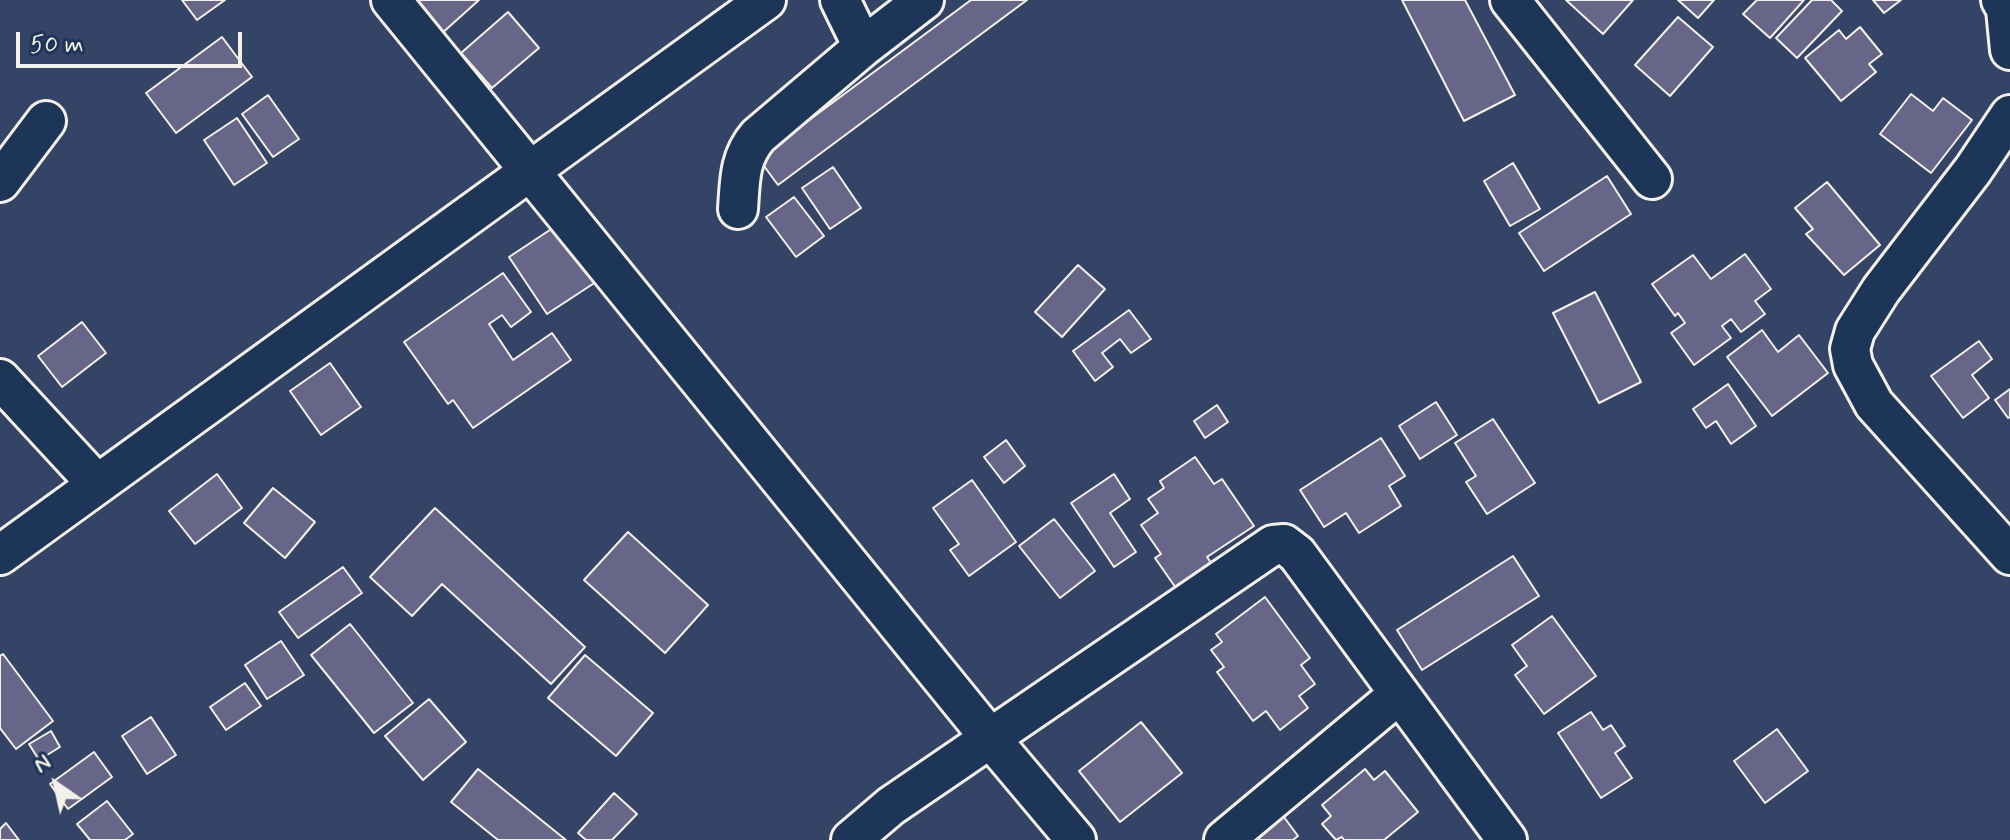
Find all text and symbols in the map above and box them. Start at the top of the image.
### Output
scale bar [20,16,246,66]
text: 50 m [30,30,84,61]
north arrow [16,744,96,824]
text: N [29,748,56,780]

